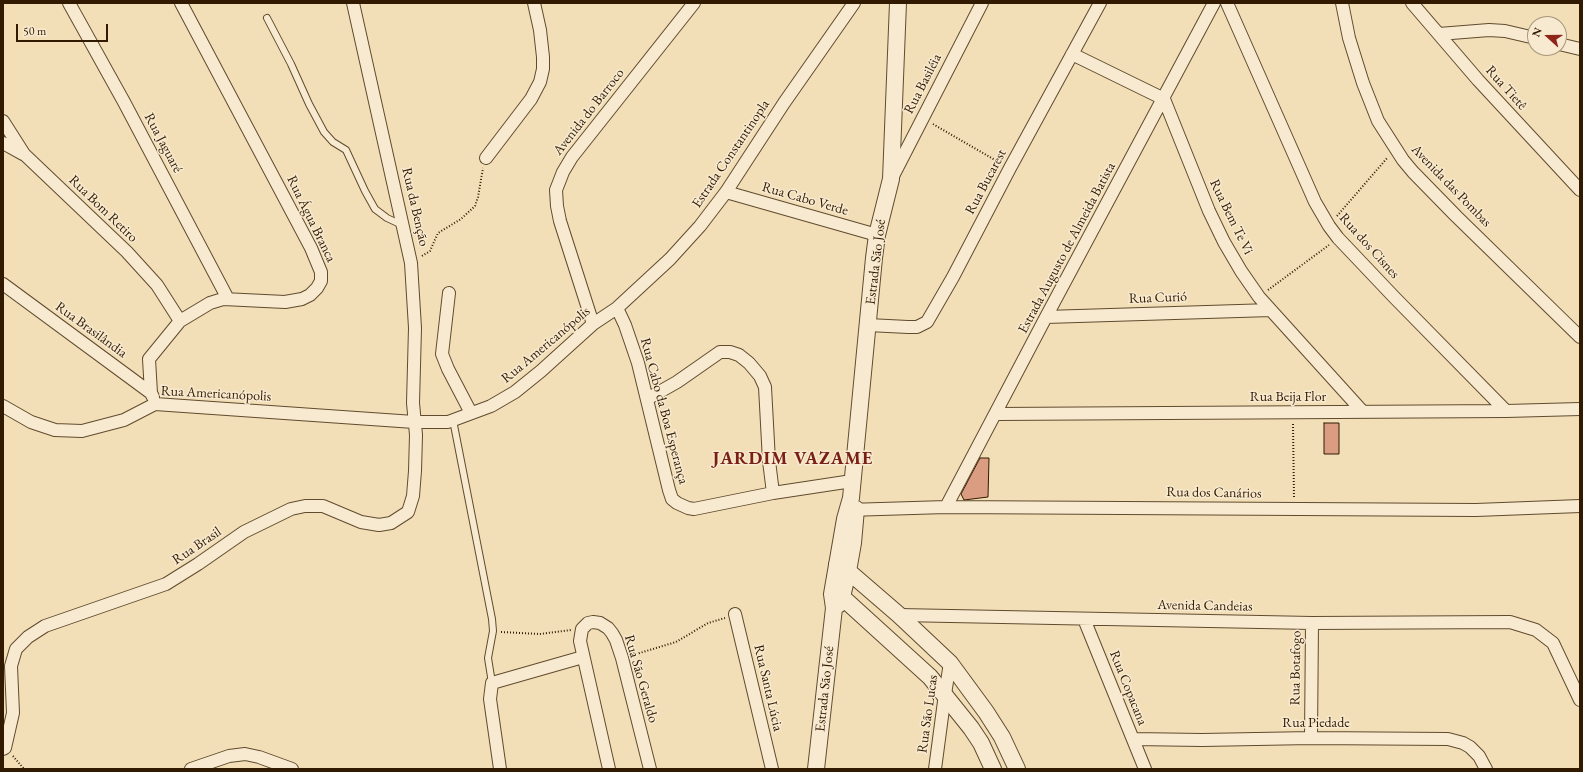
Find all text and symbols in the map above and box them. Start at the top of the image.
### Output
scale bar [18,16,110,42]
north arrow [1527,16,1567,56]
text: 50 m [23,23,46,39]
text: N [1529,25,1545,39]
street label: Rua Basiléia [901,51,945,117]
street label: Rua Tietê [1482,62,1530,114]
street label: Avenida do Barroco [550,65,628,159]
street label: Estrada Constantinopla [689,97,773,211]
street label: Rua Jaguaré [140,110,186,176]
street label: Avenida das Pombas [1407,141,1495,231]
street label: Rua Bucarest [962,147,1010,217]
street label: Estrada Augusto de Almeida Batista [1015,160,1119,336]
street label: Rua da Benção [398,166,432,248]
street label: Rua Bom Retiro [65,172,141,246]
street label: Rua Água Branca [283,173,339,265]
street label: Rua Bem Te Vi [1206,177,1256,257]
street label: Rua Cabo Verde [760,179,850,219]
street label: Rua dos Cisnes [1335,210,1403,282]
street label: Estrada São José [862,218,890,306]
street label: Rua Curió [1129,289,1187,307]
street label: Rua Brasilândia [52,298,130,362]
street label: Rua Americanópolis [498,303,594,387]
street label: Rua Cabo da Boa Esperança [636,336,692,486]
street label: Rua Americanópolis [160,383,272,405]
street label: Rua Beija Flor [1250,389,1326,405]
district label: JARDIM VAZAME [713,448,873,470]
street label: Rua dos Canários [1166,484,1262,502]
street label: Rua Brasil [169,524,225,568]
street label: Avenida Candeias [1157,597,1253,615]
street label: Rua Botafogo [1287,630,1305,706]
street label: Rua São Geraldo [620,633,662,725]
street label: Rua Santa Lúcia [750,643,786,733]
street label: Estrada São José [812,645,838,733]
street label: Rua Copacana [1105,648,1151,728]
street label: Rua São Lucas [914,674,942,754]
street label: Rua Piedade [1282,715,1350,731]

